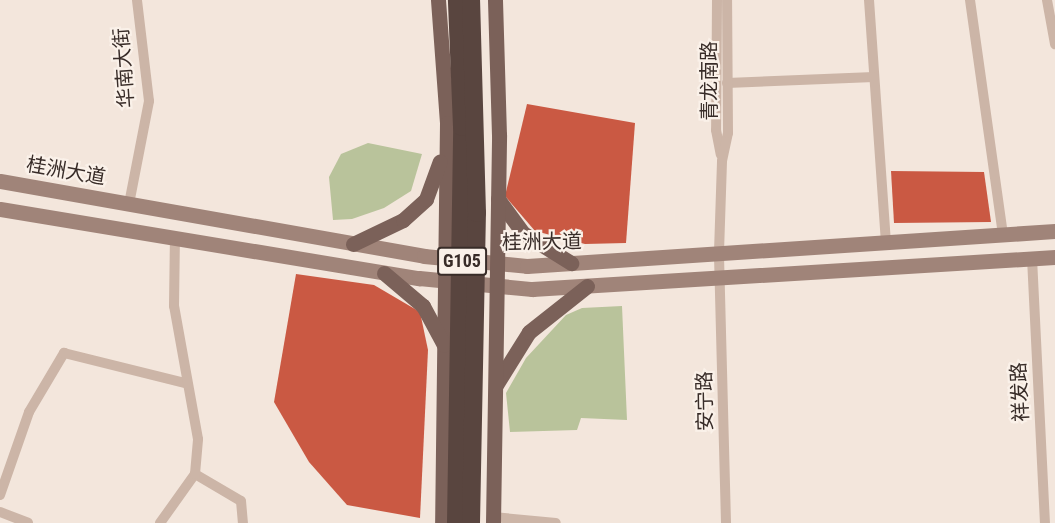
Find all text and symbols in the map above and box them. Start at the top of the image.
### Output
street label: 华南大街 [109,27,139,109]
street label: 青龙南路 [697,41,721,121]
street label: 桂洲大道 [25,152,107,190]
street label: 桂洲大道 [502,229,582,255]
road number: G105 [436,246,488,276]
street label: 祥发路 [1006,361,1034,423]
street label: 安宁路 [692,371,718,431]

